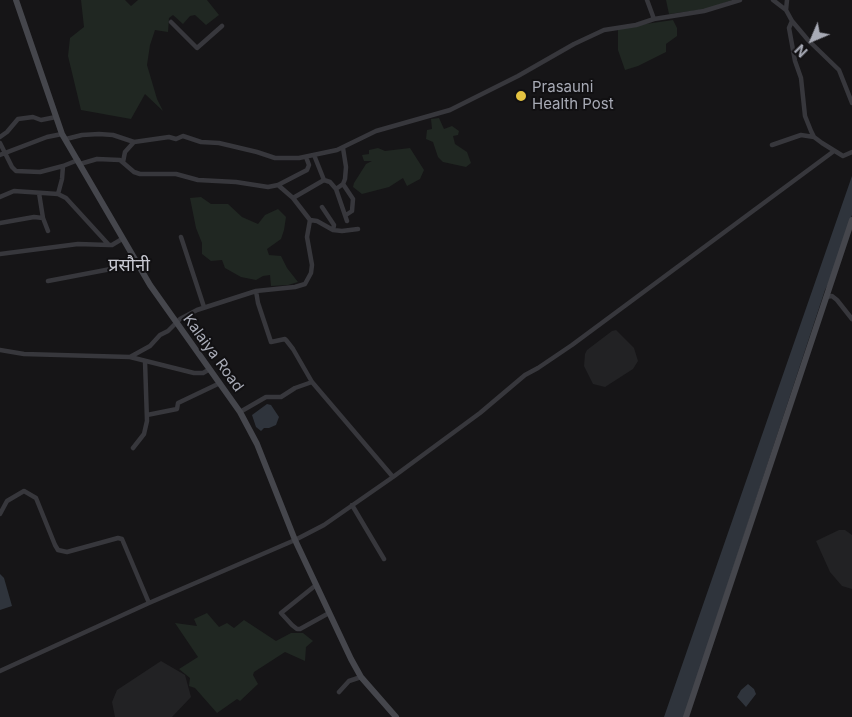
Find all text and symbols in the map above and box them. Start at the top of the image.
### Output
north arrow [787,15,837,65]
text: N [791,41,811,61]
place label: Prasauni Health Post [532,78,614,113]
marker: Prasauni Health Post [514,89,528,103]
district label: प्रसौनी [108,255,150,277]
street label: Kalaiya Road [179,311,247,395]

